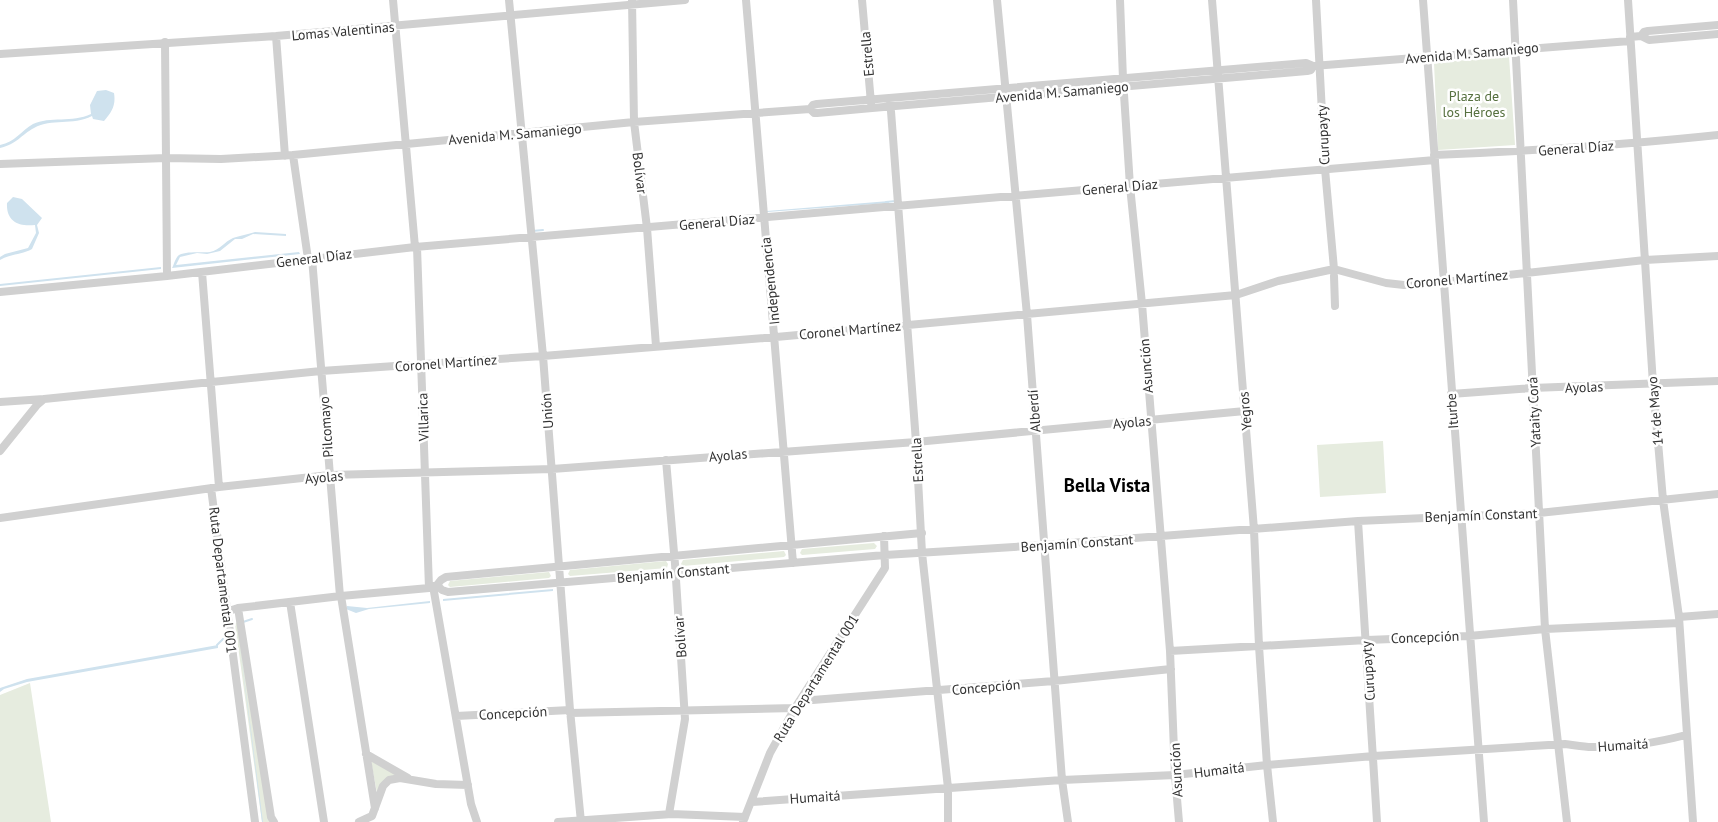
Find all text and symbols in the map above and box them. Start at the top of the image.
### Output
street label: Lomas Valentinas [291,18,395,44]
street label: Estrella [856,31,878,77]
street label: Avenida M. Samaniego [1405,38,1539,68]
street label: Avenida M. Samaniego [995,77,1129,107]
park label: Plaza de los Héroes [1442,87,1506,121]
street label: Curupayty [1312,104,1334,165]
street label: Avenida M. Samaniego [448,119,582,149]
street label: General Díaz [1537,136,1615,160]
street label: Bolívar [629,151,652,195]
street label: General Díaz [1081,175,1159,199]
street label: General Díaz [678,210,756,234]
street label: Independencia [756,236,784,326]
street label: General Díaz [275,244,353,272]
street label: Coronel Martínez [1405,266,1509,292]
street label: Coronel Martínez [798,317,902,343]
street label: Asunción [1135,338,1157,394]
street label: Coronel Martínez [394,350,498,376]
street label: Yataity Corá [1523,376,1545,448]
street label: 14 de Mayo [1643,376,1667,446]
street label: Ayolas [1564,377,1604,397]
street label: Alberdí [1024,389,1044,433]
street label: Yegros [1234,391,1256,431]
street label: Villarica [413,392,433,443]
street label: Unión [537,393,557,429]
street label: Iturbe [1442,393,1462,429]
street label: Pilcomayo [315,396,337,458]
street label: Ayolas [1112,411,1152,433]
street label: Estrella [907,437,927,483]
street label: Ayolas [708,444,748,466]
street label: Ayolas [304,466,344,488]
district label: Bella Vista [1064,473,1150,497]
street label: Benjamín Constant [1424,504,1538,526]
street label: Ruta Departamental 001 [205,506,241,654]
street label: Benjamín Constant [1020,530,1134,556]
street label: Benjamín Constant [616,559,730,587]
street label: Ruta Departamental 001 [769,611,863,745]
street label: Bolívar [670,615,690,659]
street label: Concepción [1390,627,1460,647]
street label: Curupayty [1357,640,1379,702]
street label: Concepción [951,675,1021,699]
street label: Concepción [478,702,548,724]
street label: Humaitá [1597,734,1649,756]
street label: Asunción [1166,742,1186,798]
street label: Humaitá [1193,758,1245,782]
street label: Humaitá [789,786,841,808]

